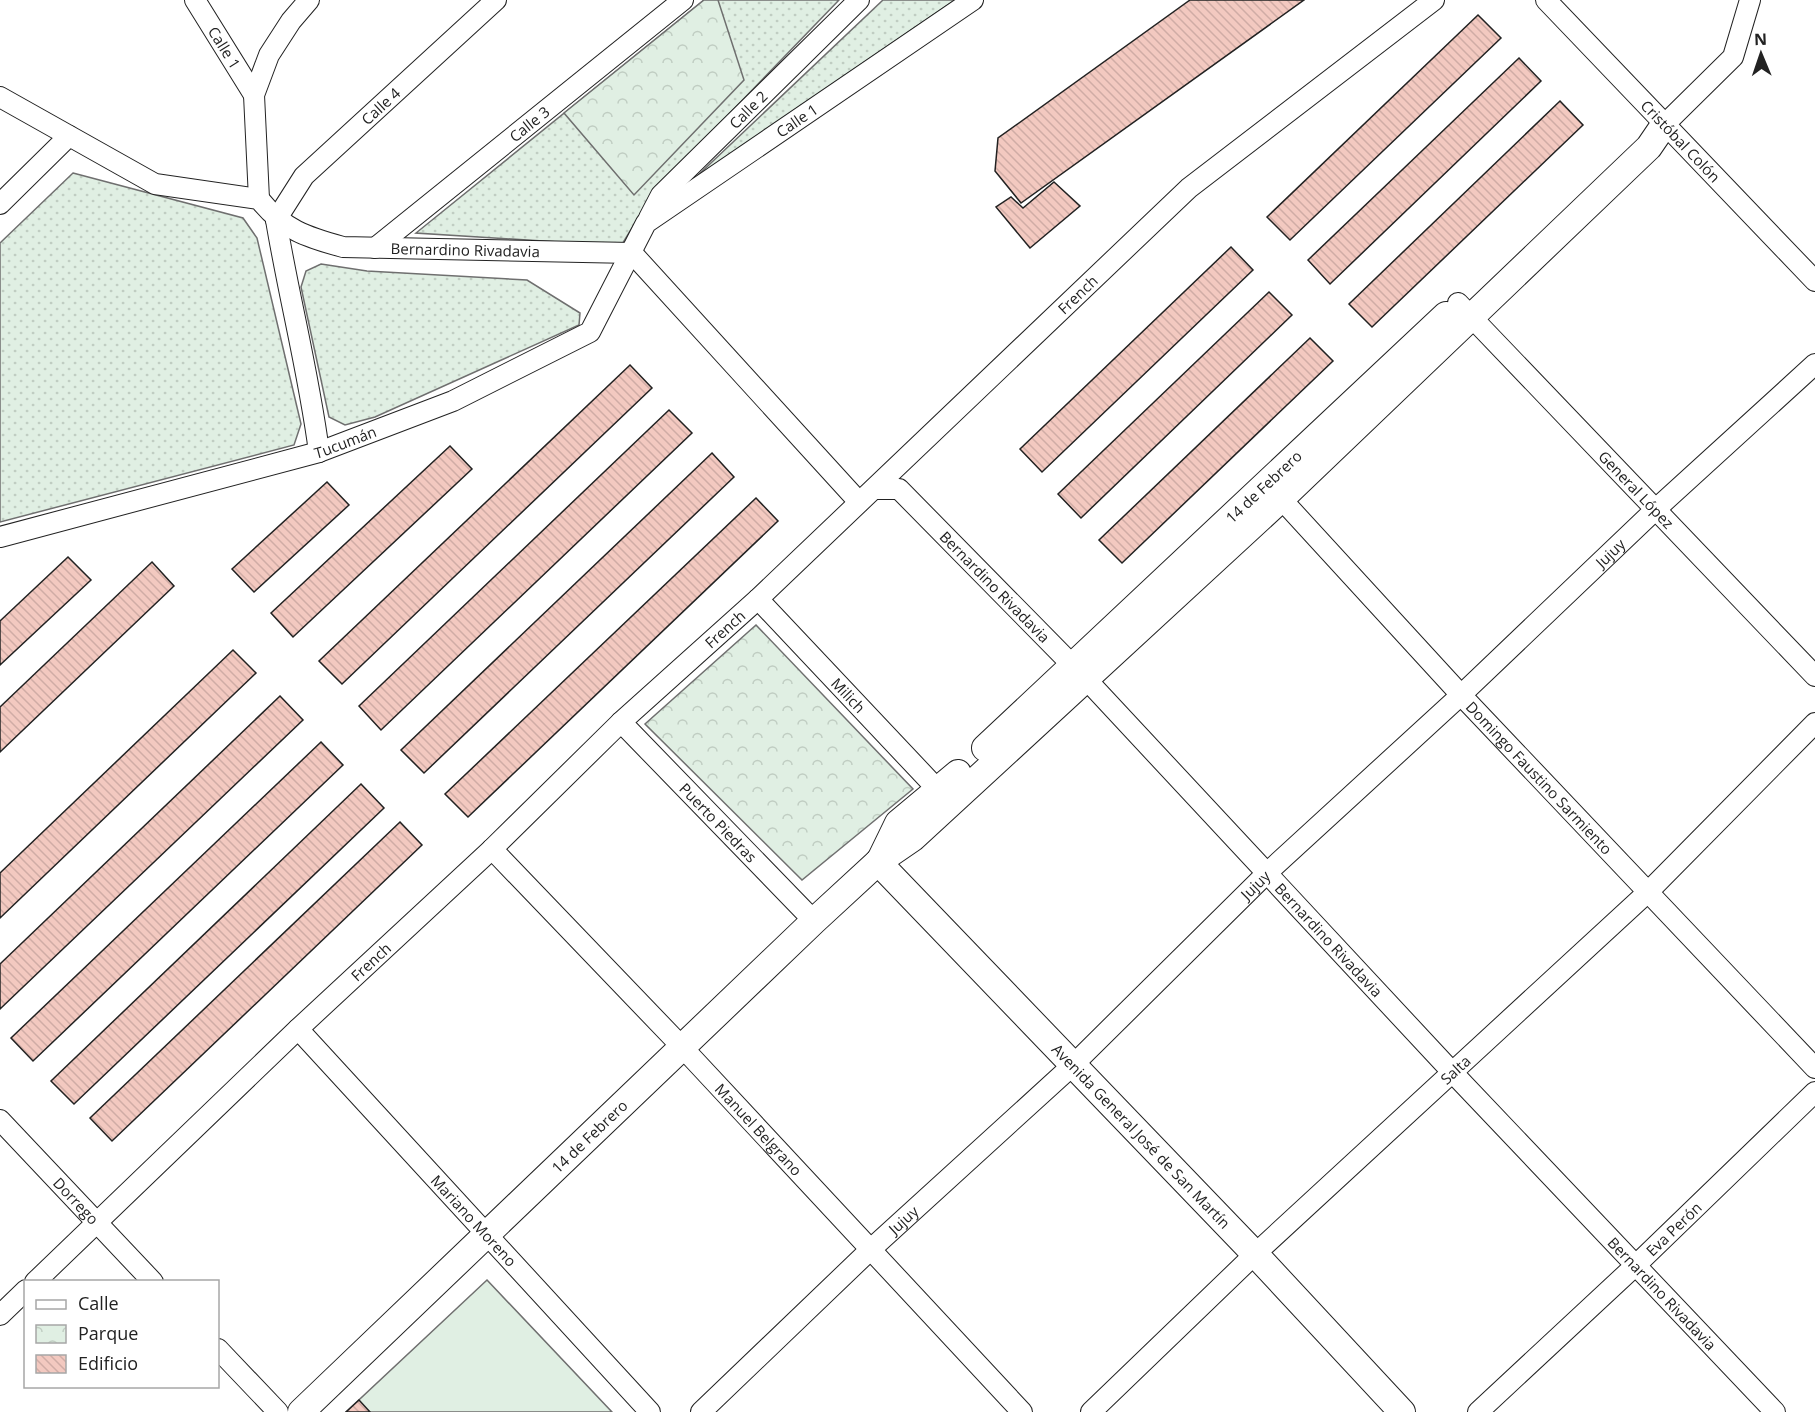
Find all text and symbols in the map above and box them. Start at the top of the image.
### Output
street label: Calle 1 [204,23,245,73]
north arrow [1731,24,1791,84]
text: N [1754,28,1767,50]
street label: Calle 4 [357,83,405,129]
street label: Calle 2 [724,86,771,133]
street label: Cristóbal Colón [1637,95,1725,186]
street label: Calle 1 [772,99,822,141]
street label: Calle 3 [505,102,554,146]
street label: Bernardino Rivadavia [390,238,540,261]
street label: French [1053,271,1102,318]
street label: Tucumán [312,421,379,463]
street label: 14 de Febrero [1221,446,1306,527]
street label: General López [1594,446,1678,533]
street label: Bernardino Rivadavia [936,526,1055,647]
street label: Jujuy [1590,534,1630,573]
street label: French [700,605,749,652]
street label: Milich [827,673,870,717]
street label: Domingo Faustino Sarmiento [1462,697,1617,858]
street label: Puerto Piedras [675,778,762,867]
street label: Jujuy [1235,865,1274,905]
street label: Bernardino Rivadavia [1271,878,1387,1001]
street label: French [346,938,395,985]
street label: Avenida General José de San Martín [1048,1039,1235,1233]
street label: Salta [1436,1051,1475,1088]
street label: Manuel Belgrano [711,1079,807,1180]
street label: 14 de Febrero [547,1095,631,1177]
street label: Mariano Moreno [427,1170,521,1270]
street label: Dorrego [49,1173,103,1229]
street label: Eva Perón [1641,1197,1706,1260]
street label: Jujuy [882,1201,923,1240]
street label: Bernardino Rivadavia [1604,1232,1721,1354]
legend [24,1280,219,1388]
text: Calle [78,1291,119,1315]
text: Parque [78,1321,138,1345]
text: Edificio [78,1351,138,1375]

